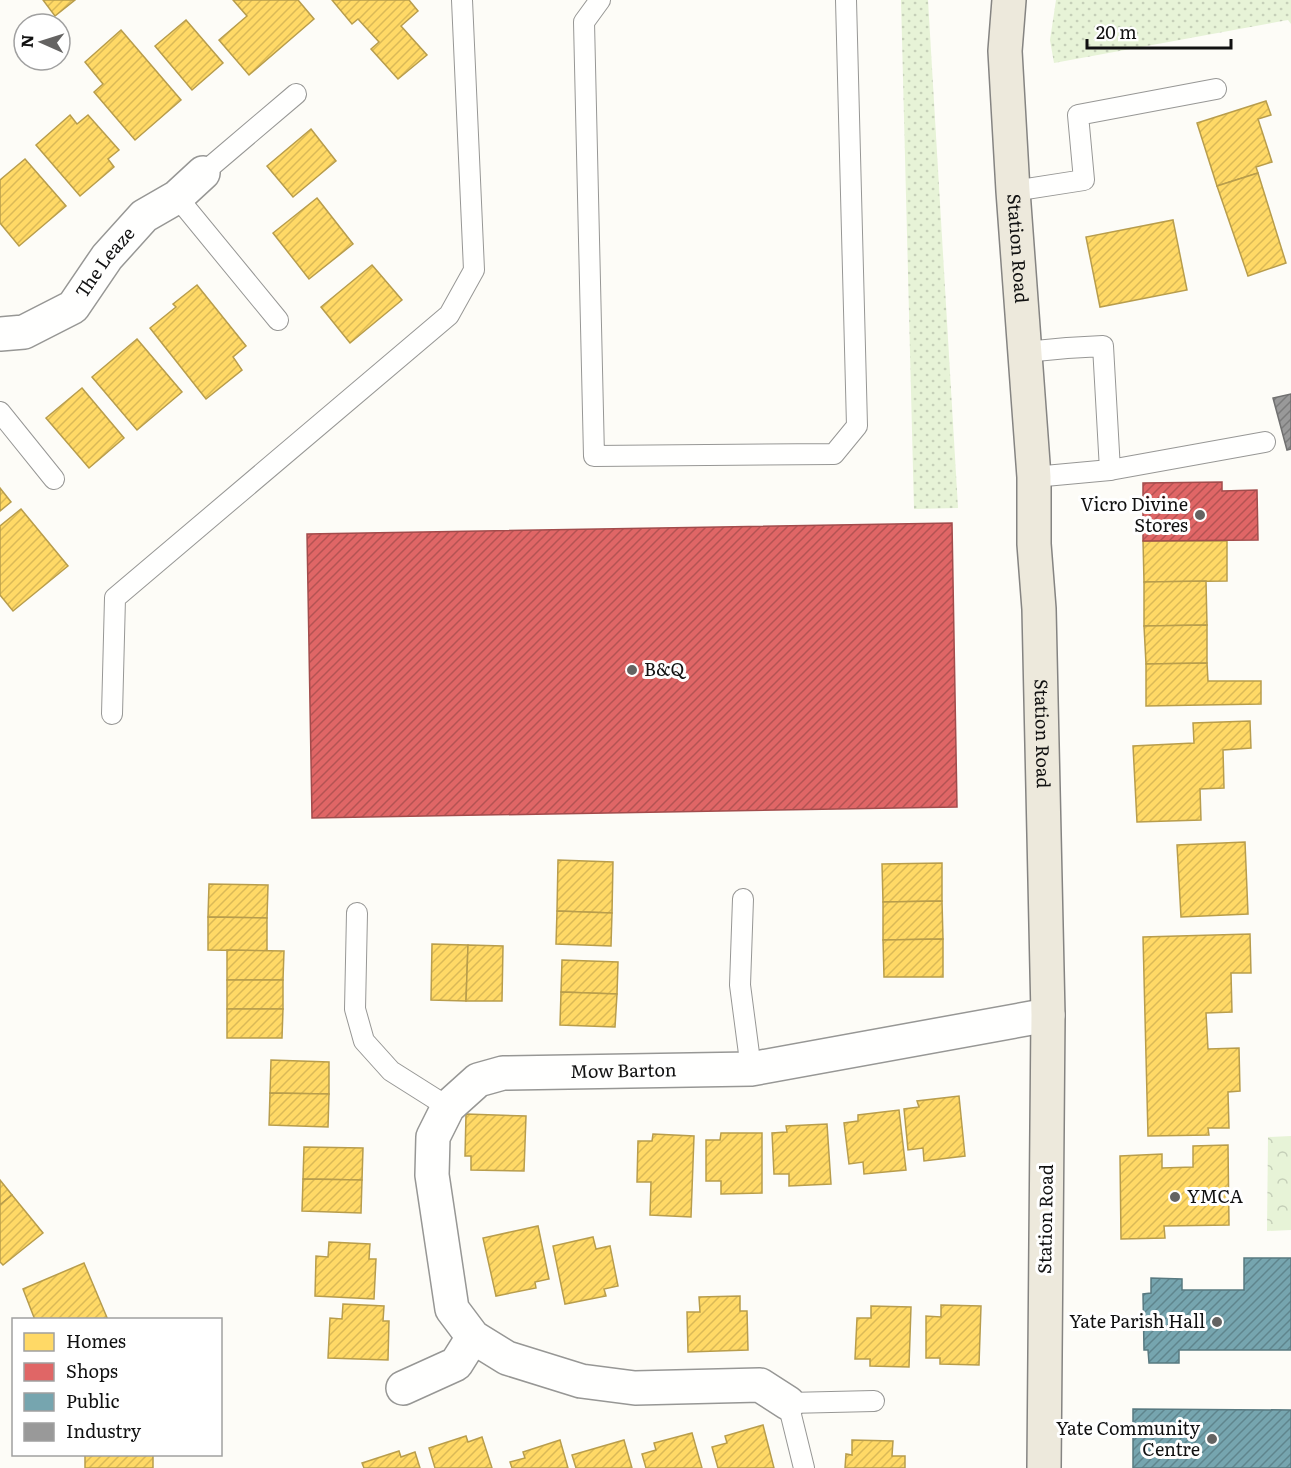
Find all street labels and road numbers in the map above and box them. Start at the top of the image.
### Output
street label: Station Road [1001,193,1036,304]
street label: The Leaze [68,220,140,303]
street label: Station Road [1029,678,1058,789]
street label: Mow Barton [570,1055,677,1084]
street label: Station Road [1030,1164,1059,1274]

